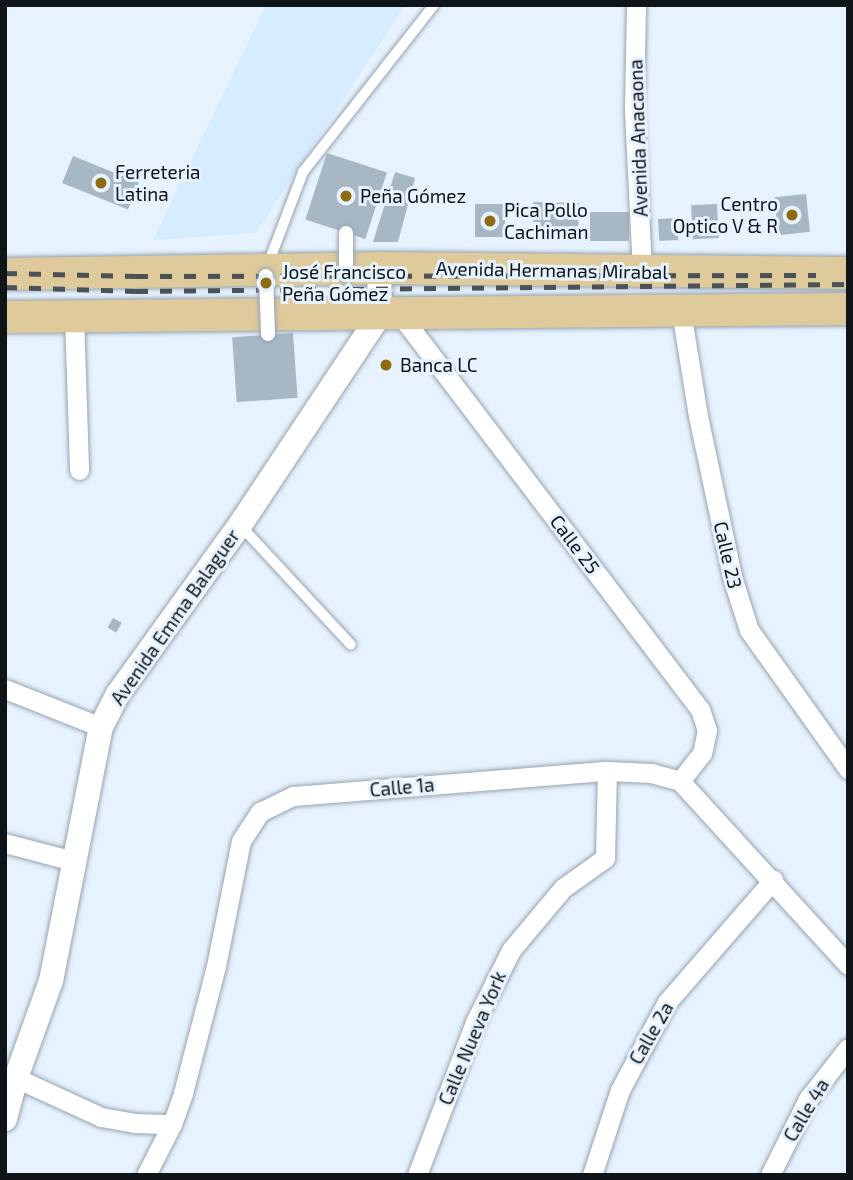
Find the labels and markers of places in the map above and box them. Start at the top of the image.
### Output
place label: Ferreteria Latina [115,161,201,205]
marker: Ferreteria Latina [93,175,109,191]
place label: Peña Gómez [360,185,466,207]
marker: Peña Gómez [338,188,354,204]
place label: Centro Optico V & R [672,193,778,237]
place label: Pica Pollo Cachiman [504,199,588,243]
marker: Centro Optico V & R [784,207,800,223]
marker: Pica Pollo Cachiman [482,213,498,229]
place label: José Francisco Peña Gómez [282,261,406,305]
marker: José Francisco Peña Gómez [256,273,276,293]
place label: Banca LC [400,354,478,376]
marker: Banca LC [378,357,394,373]

